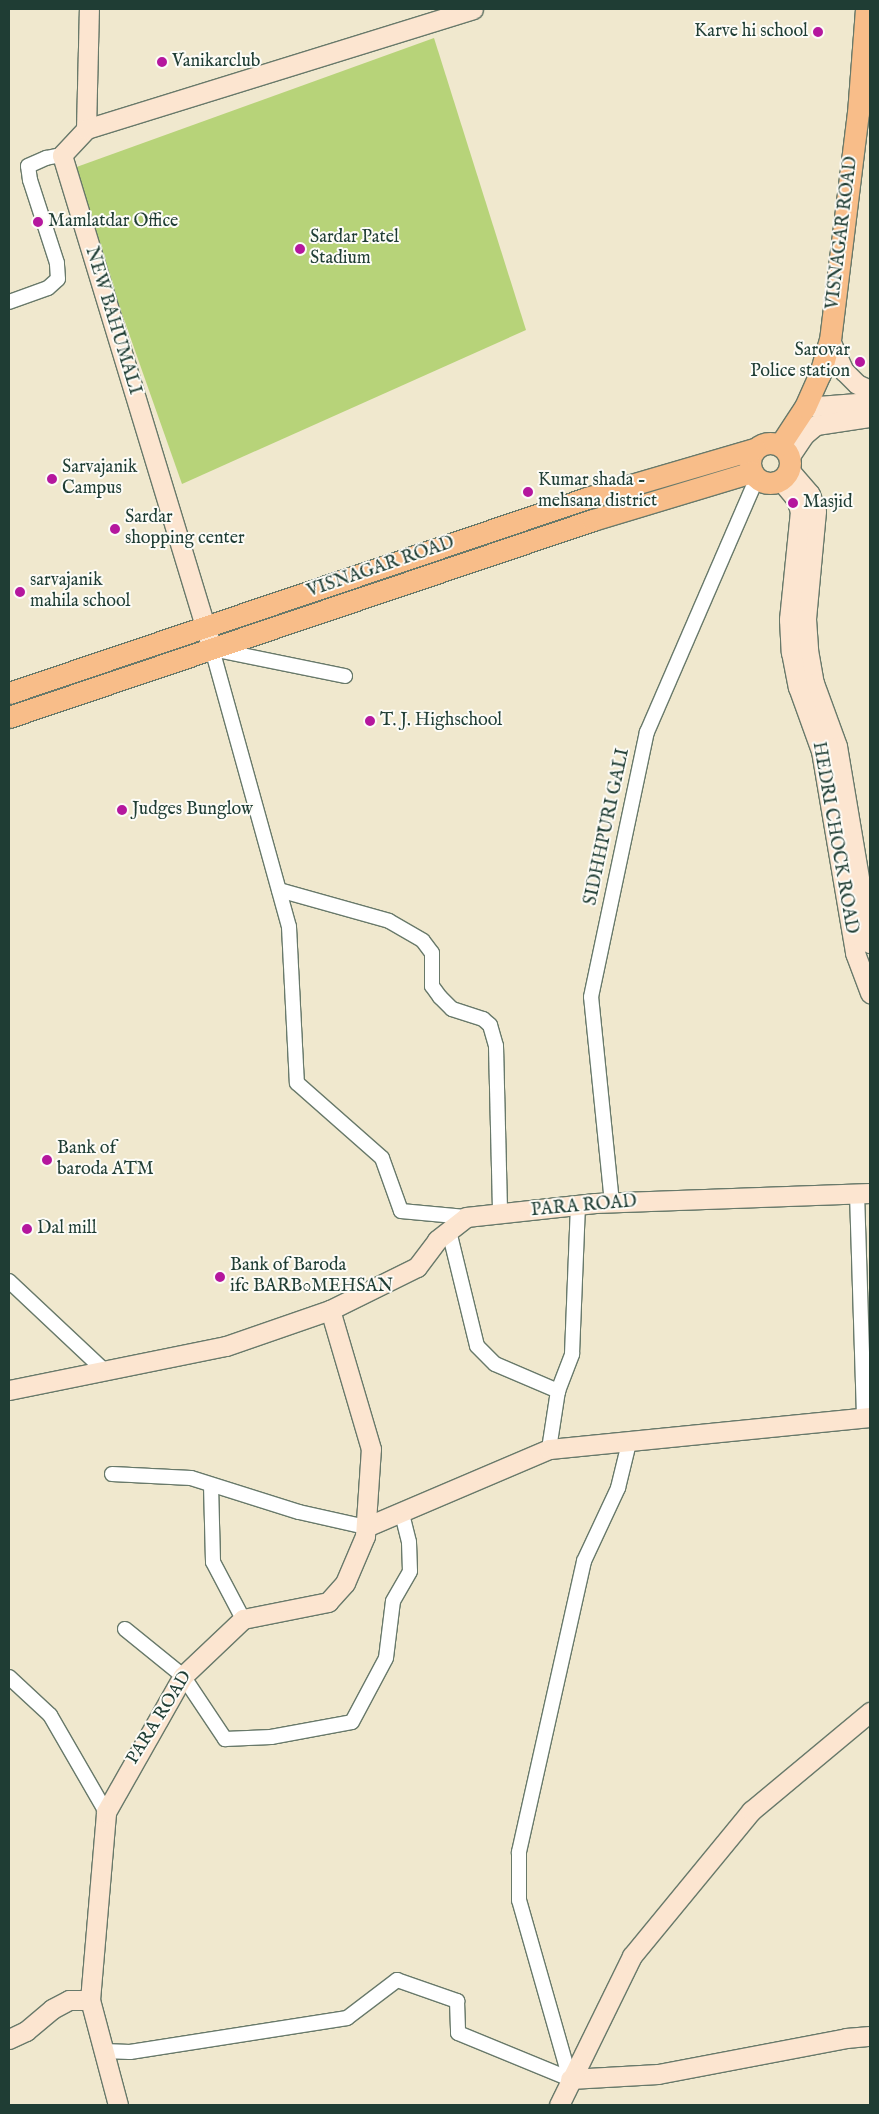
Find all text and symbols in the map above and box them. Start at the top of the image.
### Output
place label: Karve hi school [694,21,808,43]
marker: Karve hi school [812,26,824,38]
place label: Vanikarclub [172,51,260,73]
marker: Vanikarclub [156,56,168,68]
street label: VISNAGAR ROAD [823,155,863,311]
place label: Mamlatdar Office [48,211,178,233]
marker: Mamlatdar Office [32,216,44,228]
place label: Sardar Patel Stadium [310,228,399,270]
marker: Sardar Patel Stadium [294,243,306,255]
street label: NEW BAHUMALI [79,244,145,398]
place label: Sarovar Police station [750,341,850,384]
marker: Sarovar Police station [854,356,866,368]
place label: Sarvajanik Campus [62,458,137,500]
place label: Kumar shada - mehsana district [538,471,657,514]
marker: Sarvajanik Campus [46,473,58,485]
marker: Kumar shada - mehsana district [522,486,534,498]
place label: Masjid [803,492,853,514]
marker: Masjid [787,497,799,509]
place label: Sardar shopping center [125,508,245,550]
marker: Sardar shopping center [109,523,121,535]
street label: VISNAGAR ROAD [305,533,457,603]
place label: sarvajanik mahila school [30,571,131,614]
marker: sarvajanik mahila school [14,586,26,598]
place label: T. J. Highschool [380,710,502,732]
marker: T. J. Highschool [364,715,376,727]
street label: HEDRI CHOCK ROAD [806,740,862,936]
street label: SIDHHPURI GALI [581,747,635,907]
place label: Judges Bunglow [132,799,253,821]
marker: Judges Bunglow [116,804,128,816]
place label: Bank of baroda ATM [57,1139,154,1182]
marker: Bank of baroda ATM [41,1154,53,1166]
street label: PARA ROAD [530,1192,638,1222]
place label: Dal mill [37,1218,97,1240]
marker: Dal mill [21,1223,33,1235]
place label: Bank of Baroda ifc BARB0MEHSAN [230,1256,393,1298]
marker: Bank of Baroda ifc BARB0MEHSAN [214,1271,226,1283]
street label: PARA ROAD [123,1667,197,1769]

